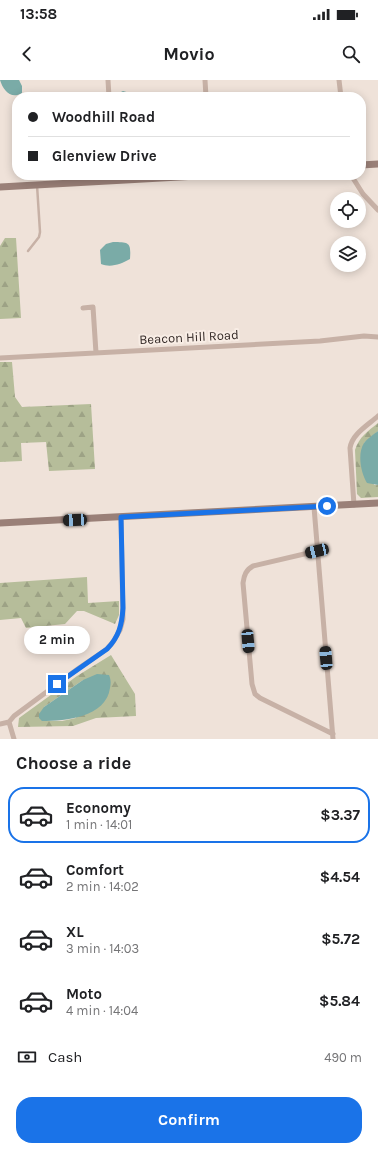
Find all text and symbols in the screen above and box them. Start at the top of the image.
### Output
text: 13:58 [20,5,57,23]
icon: back [16,43,38,65]
text: Movio [163,43,215,65]
icon: search [340,43,362,65]
text: Woodhill Road [52,108,155,126]
text: Glenview Drive [52,147,157,165]
map controls [330,192,366,272]
button: locate [330,192,366,228]
button: layers [330,236,366,272]
street label: Beacon Hill Road [139,327,239,347]
route start [318,497,336,515]
car [63,513,87,527]
car [304,542,330,560]
callout: 2 min [24,626,90,654]
car [241,629,255,653]
text: 2 min [39,632,75,647]
car [319,646,333,670]
route end [48,675,66,693]
text: Choose a ride [16,752,131,774]
icon: car [18,797,54,833]
text: Economy [66,799,131,817]
text: $3.37 [320,806,360,824]
text: 1 min · 14:01 [66,817,132,832]
icon: car [18,859,54,895]
text: Comfort [66,861,124,879]
text: $4.54 [320,868,360,886]
text: 2 min · 14:02 [66,879,139,894]
icon: car [18,921,54,957]
text: XL [66,923,84,941]
text: $5.72 [321,930,360,948]
text: 3 min · 14:03 [66,941,139,956]
icon: car [18,983,54,1019]
text: Moto [66,985,102,1003]
text: $5.84 [319,992,360,1010]
text: 4 min · 14:04 [66,1003,138,1018]
icon: cash [16,1046,38,1068]
text: Cash [48,1048,82,1066]
text: 490 m [324,1050,362,1065]
button: Confirm [16,1097,362,1143]

